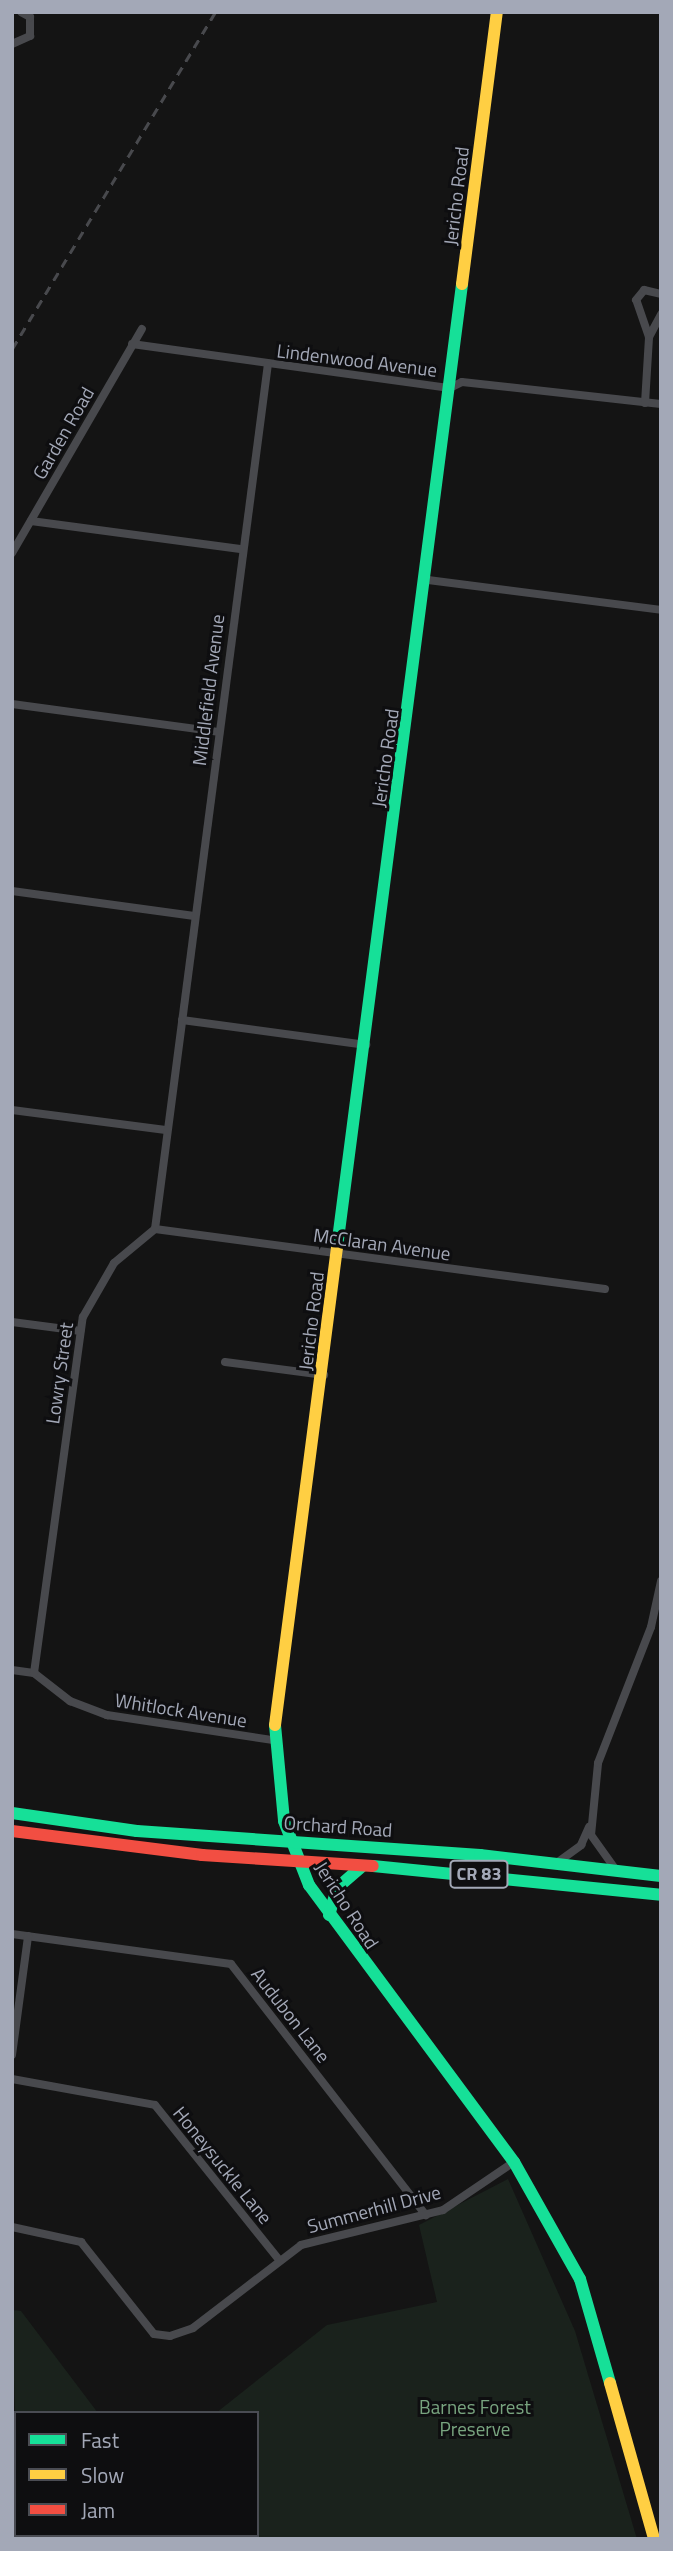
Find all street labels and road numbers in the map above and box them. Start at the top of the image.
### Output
street label: Jericho Road [439,145,473,247]
street label: Lindenwood Avenue [276,339,438,381]
street label: Garden Road [27,383,99,483]
street label: Middlefield Avenue [187,613,229,767]
street label: Jericho Road [367,707,403,809]
street label: McClaran Avenue [312,1223,452,1265]
street label: Jericho Road [294,1270,328,1372]
street label: Lowry Street [41,1321,77,1425]
street label: Whitlock Avenue [113,1688,249,1732]
street label: Orchard Road [283,1811,393,1841]
street label: Jericho Road [310,1857,384,1953]
road number: CR 83 [449,1860,509,1888]
street label: Audubon Lane [247,1963,335,2067]
street label: Honeysuckle Lane [169,2102,277,2228]
street label: Summerhill Drive [305,2180,443,2238]

